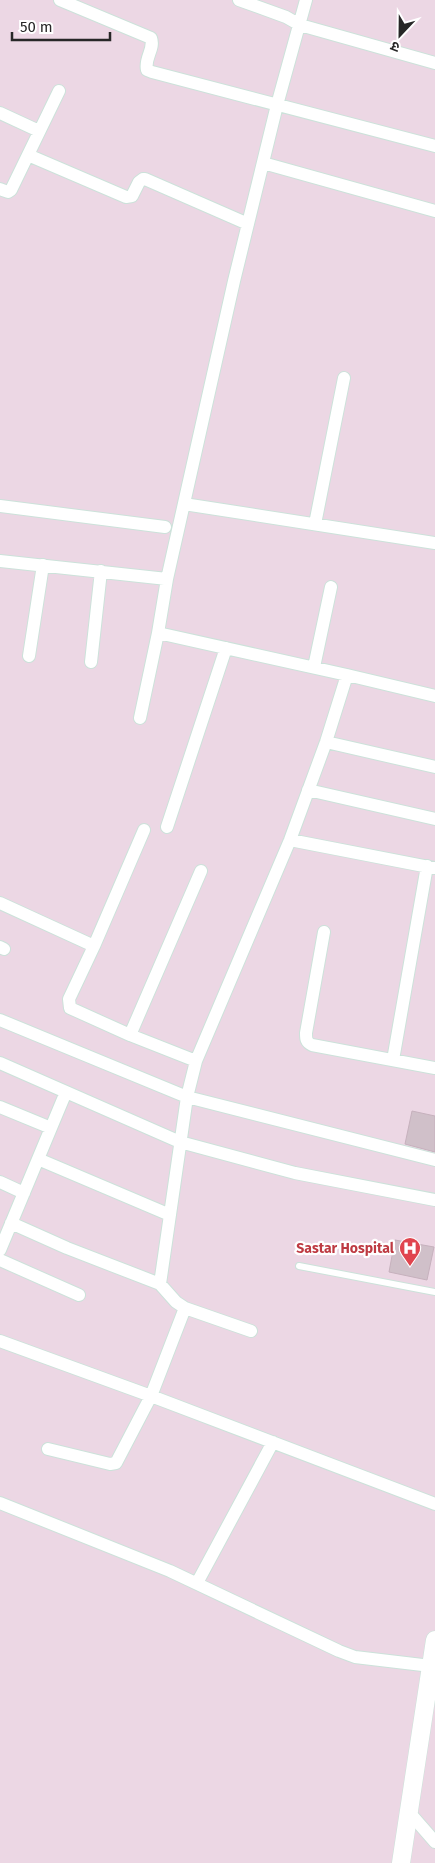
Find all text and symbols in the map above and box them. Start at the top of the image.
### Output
scale bar [12,10,110,42]
north arrow [375,10,425,60]
text: 50 m [20,18,53,36]
text: उ [388,37,402,56]
hospital icon: Sastar Hospital [398,1236,422,1267]
place label: Sastar Hospital [296,1240,395,1257]

